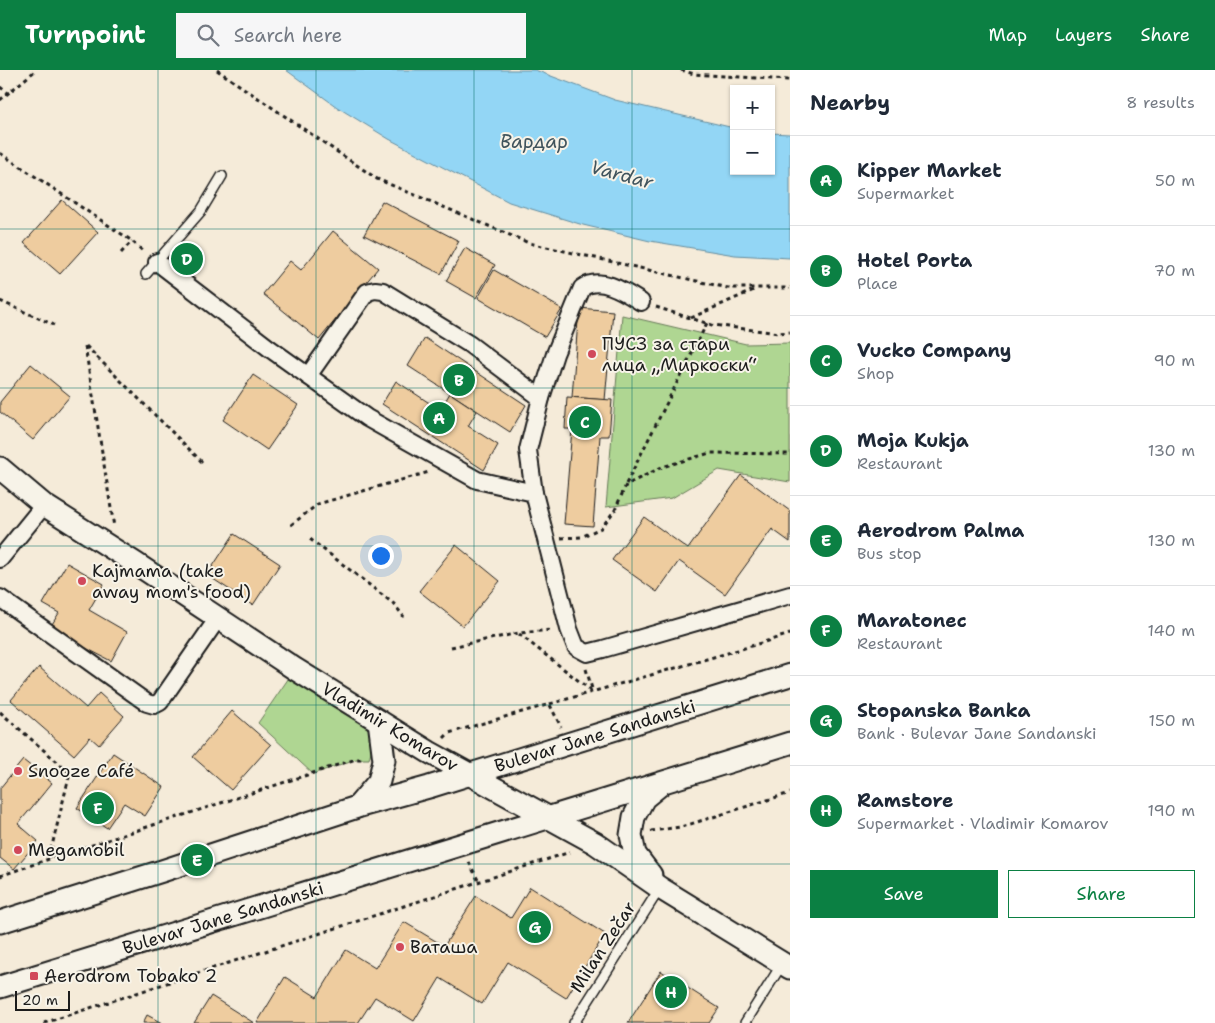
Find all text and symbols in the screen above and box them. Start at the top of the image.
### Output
search box [176,13,526,58]
text: Turnpoint [25,19,146,51]
icon: search [194,21,222,49]
text: Search here [234,23,342,48]
text: Map [989,23,1027,47]
text: Layers [1055,23,1112,47]
text: Share [1140,23,1190,47]
map controls [730,85,775,175]
button: + [730,85,775,130]
text: Nearby [810,89,890,117]
text: 8 results [1126,92,1195,113]
water label: Вардар [500,129,568,154]
button: − [730,130,775,175]
water label: Vardar [588,154,657,195]
text: Kipper Market [857,158,1001,183]
text: A [820,170,832,191]
text: 50 m [1155,170,1195,191]
text: Supermarket [857,183,954,204]
pin: D [171,240,203,278]
text: Hotel Porta [857,248,972,273]
text: B [821,260,831,281]
text: 70 m [1154,260,1195,281]
text: Place [857,273,898,294]
place label: ПУСЗ за стари лица „Миркоски“ [602,332,757,377]
text: Vucko Company [857,338,1011,363]
marker: ПУСЗ за стари лица „Миркоски“ [586,348,598,360]
text: C [821,350,831,371]
text: 90 m [1154,350,1195,371]
pin: B [443,361,475,399]
text: Shop [857,363,894,384]
pin: A [423,399,455,437]
pin: C [569,403,601,441]
text: Moja Kukja [857,428,969,453]
text: D [820,440,832,461]
text: 130 m [1148,440,1195,461]
text: Restaurant [857,453,943,474]
text: Aerodrom Palma [857,518,1024,543]
text: E [821,530,831,551]
text: 130 m [1148,530,1195,551]
your location [368,543,394,569]
text: Bus stop [857,543,922,564]
place label: Kajmama (take away mom's food) [92,559,251,604]
marker: Kajmama (take away mom's food) [76,575,88,587]
text: Maratonec [857,608,967,633]
text: F [821,620,831,641]
text: 140 m [1148,620,1195,641]
text: Restaurant [857,633,943,654]
street label: Vladimir Komarov [317,677,463,777]
street label: Bulevar Jane Sandanski [491,694,699,778]
text: Stopanska Banka [857,698,1031,723]
text: G [820,710,832,731]
text: 150 m [1148,710,1195,731]
text: Bank · Bulevar Jane Sandanski [857,723,1097,744]
place label: Snooze Café [28,759,135,783]
marker: Snooze Café [12,765,24,777]
text: Ramstore [857,788,953,813]
pin: F [82,789,114,827]
text: H [820,800,832,821]
text: 190 m [1148,800,1195,821]
text: Supermarket · Vladimir Komarov [857,813,1108,834]
place label: Megamobil [28,838,125,862]
pin: E [181,841,213,879]
marker: Megamobil [12,844,24,856]
button: Save [810,870,998,918]
button: Share [1008,870,1195,918]
street label: Bulevar Jane Sandanski [119,876,327,960]
street label: Milan Zečar [564,897,642,997]
pin: G [519,908,551,946]
place label: Ваташа [410,935,478,959]
marker: Ваташа [394,941,406,953]
place label: Aerodrom Tobako 2 [44,964,217,988]
marker: Aerodrom Tobako 2 [28,970,40,982]
pin: H [655,973,687,1011]
scale bar [15,988,70,1011]
text: 20 m [22,991,58,1009]

